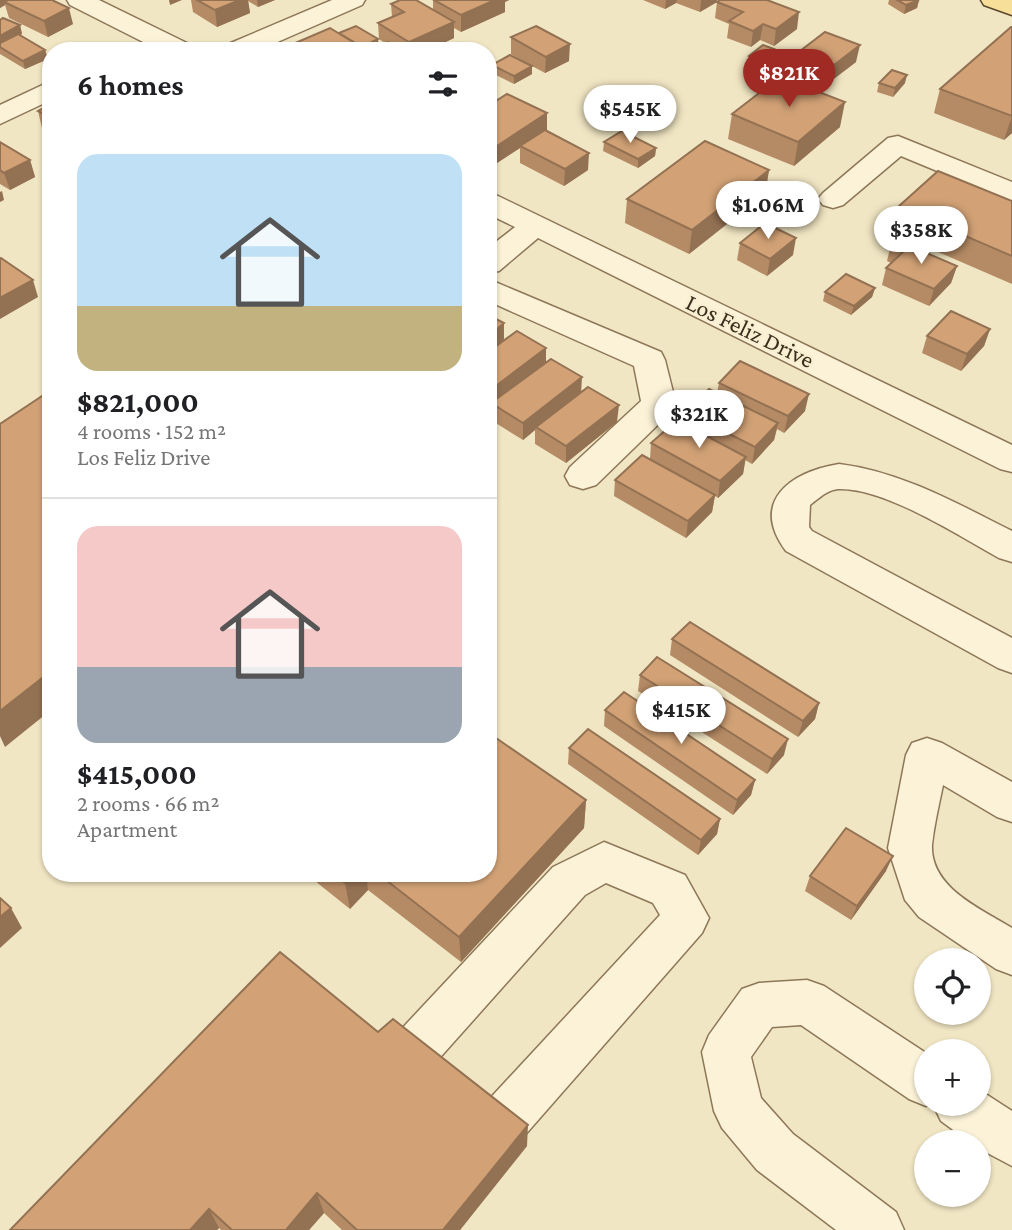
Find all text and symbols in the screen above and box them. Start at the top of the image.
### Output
pin: $821K [740,50,838,109]
text: $821K [759,59,819,85]
icon: filters [424,65,462,103]
text: 6 homes [77,68,184,101]
pin: $545K [581,86,679,145]
text: $545K [599,95,661,121]
pin: $1.06M [711,182,825,241]
text: $1.06M [732,191,804,217]
icon: home [207,199,333,325]
pin: $358K [872,206,970,266]
text: $358K [890,216,952,242]
street label: Los Feliz Drive [682,288,819,373]
text: $821,000 [77,385,199,418]
pin: $321K [650,391,748,450]
text: $321K [670,400,728,426]
text: 4 rooms · 152 m² [77,418,226,444]
text: Los Feliz Drive [77,444,210,470]
icon: home [207,571,333,697]
pin: $415K [632,686,730,746]
text: $415K [652,696,710,722]
text: $415,000 [77,757,197,790]
text: 2 rooms · 66 m² [77,790,220,816]
text: Apartment [77,816,177,842]
map controls [914,948,991,1207]
button: locate [914,948,991,1025]
button: + [914,1039,991,1116]
button: − [914,1130,991,1207]

